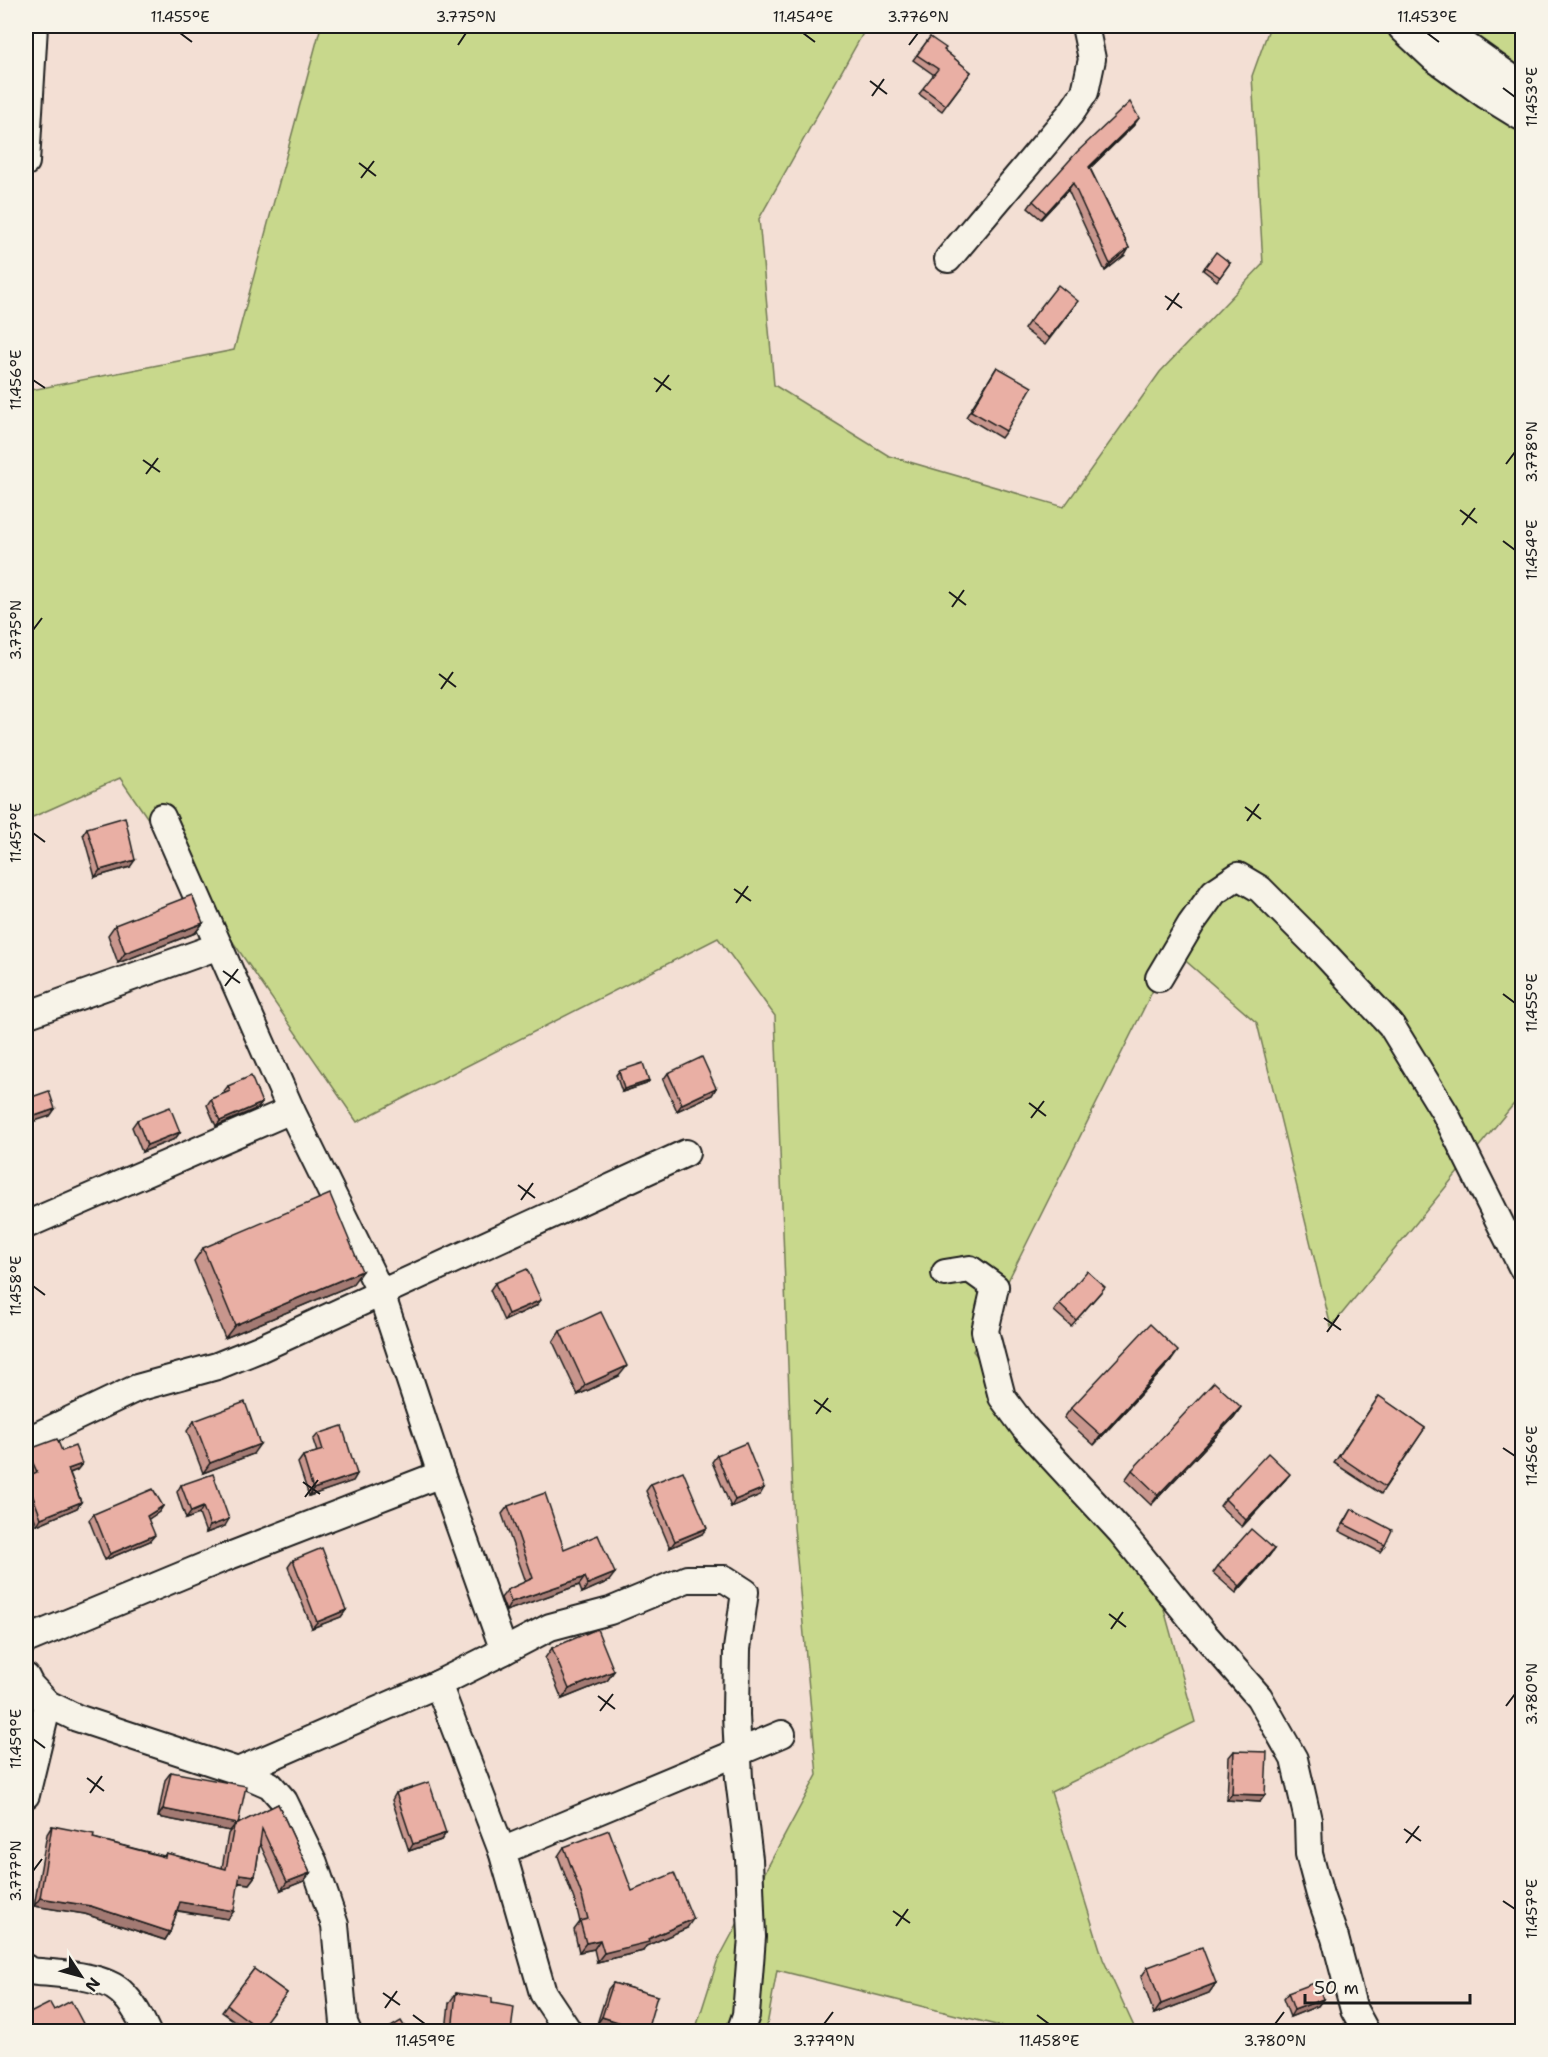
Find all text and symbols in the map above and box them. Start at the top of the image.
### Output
text: 11.455°E [150,7,210,27]
text: 3.775°N [436,7,496,27]
text: 11.454°E [773,7,833,27]
text: 3.776°N [887,7,949,27]
text: 11.453°E [1397,7,1457,27]
text: 11.453°E [1522,67,1542,127]
text: 11.456°E [6,350,26,410]
text: 3.778°N [1522,421,1542,483]
text: 11.454°E [1522,520,1542,580]
text: 3.775°N [6,600,26,660]
text: 11.457°E [6,803,26,863]
text: 11.455°E [1522,973,1542,1033]
text: 11.458°E [6,1256,26,1316]
text: 11.456°E [1522,1426,1542,1486]
text: 3.780°N [1522,1663,1542,1725]
text: 11.459°E [6,1709,26,1769]
text: 3.777°N [6,1840,26,1902]
text: 11.457°E [1522,1879,1542,1939]
north arrow [51,1946,111,2006]
scale bar [1305,1967,1470,2005]
text: N [81,1973,105,1996]
text: 50 m [1314,1976,1359,2000]
text: 11.459°E [395,2031,455,2051]
text: 3.779°N [793,2031,855,2051]
text: 11.458°E [1019,2031,1079,2051]
text: 3.780°N [1244,2031,1306,2051]

